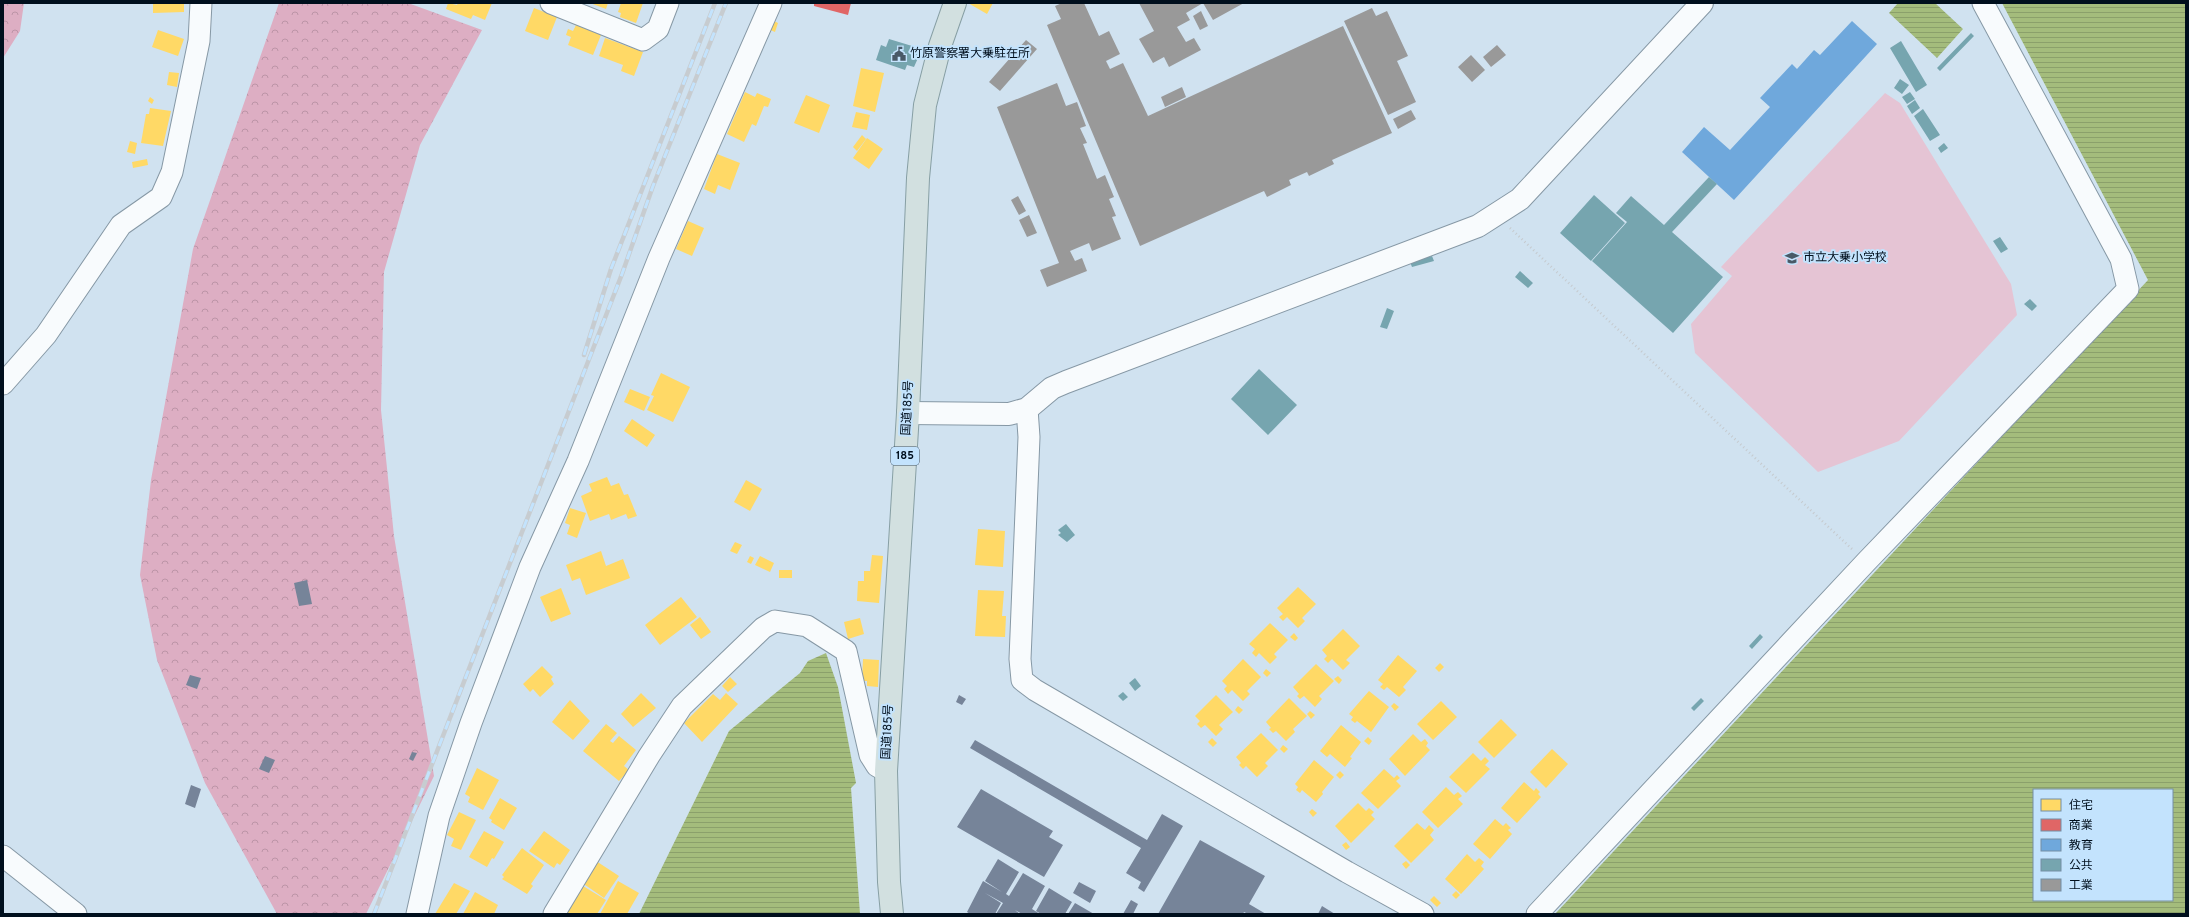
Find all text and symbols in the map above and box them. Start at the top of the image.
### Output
public building icon: 竹原警察署大乗駐在所 [891,46,907,62]
place label: 竹原警察署大乗駐在所 [910,46,1030,62]
school or university icon: 市立大乗小学校 [1784,250,1800,266]
place label: 市立大乗小学校 [1803,250,1887,266]
street label: 国道185号 [899,380,917,436]
road number: 185 [891,447,919,465]
street label: 国道185号 [879,704,897,760]
legend [2033,789,2173,901]
text: 住宅 [2069,798,2093,814]
text: 商業 [2069,818,2093,834]
text: 教育 [2069,838,2093,854]
text: 公共 [2069,858,2093,874]
text: 工業 [2069,878,2093,894]

